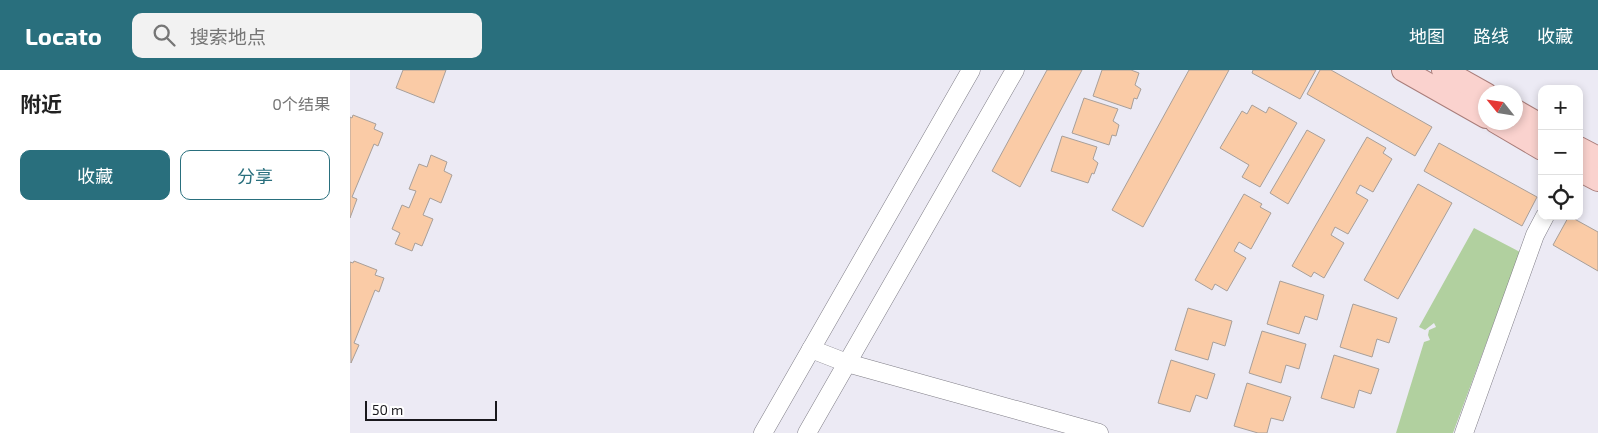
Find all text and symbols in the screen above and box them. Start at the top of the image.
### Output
search box [132,13,482,58]
text: Locato [25,21,102,50]
icon: search [150,21,178,49]
text: 搜索地点 [190,25,266,48]
text: 地图 [1409,25,1445,47]
text: 路线 [1473,25,1509,47]
text: 收藏 [1537,25,1573,47]
north arrow [1478,85,1523,130]
map controls [1538,85,1583,220]
button: + [1538,85,1583,130]
text: 附近 [20,91,62,116]
text: 0个结果 [272,94,330,113]
button: − [1538,130,1583,175]
button: 收藏 [20,150,170,200]
button: 分享 [180,150,330,200]
button: locate [1538,175,1583,220]
scale bar [365,398,498,421]
text: 50 m [372,401,403,418]

